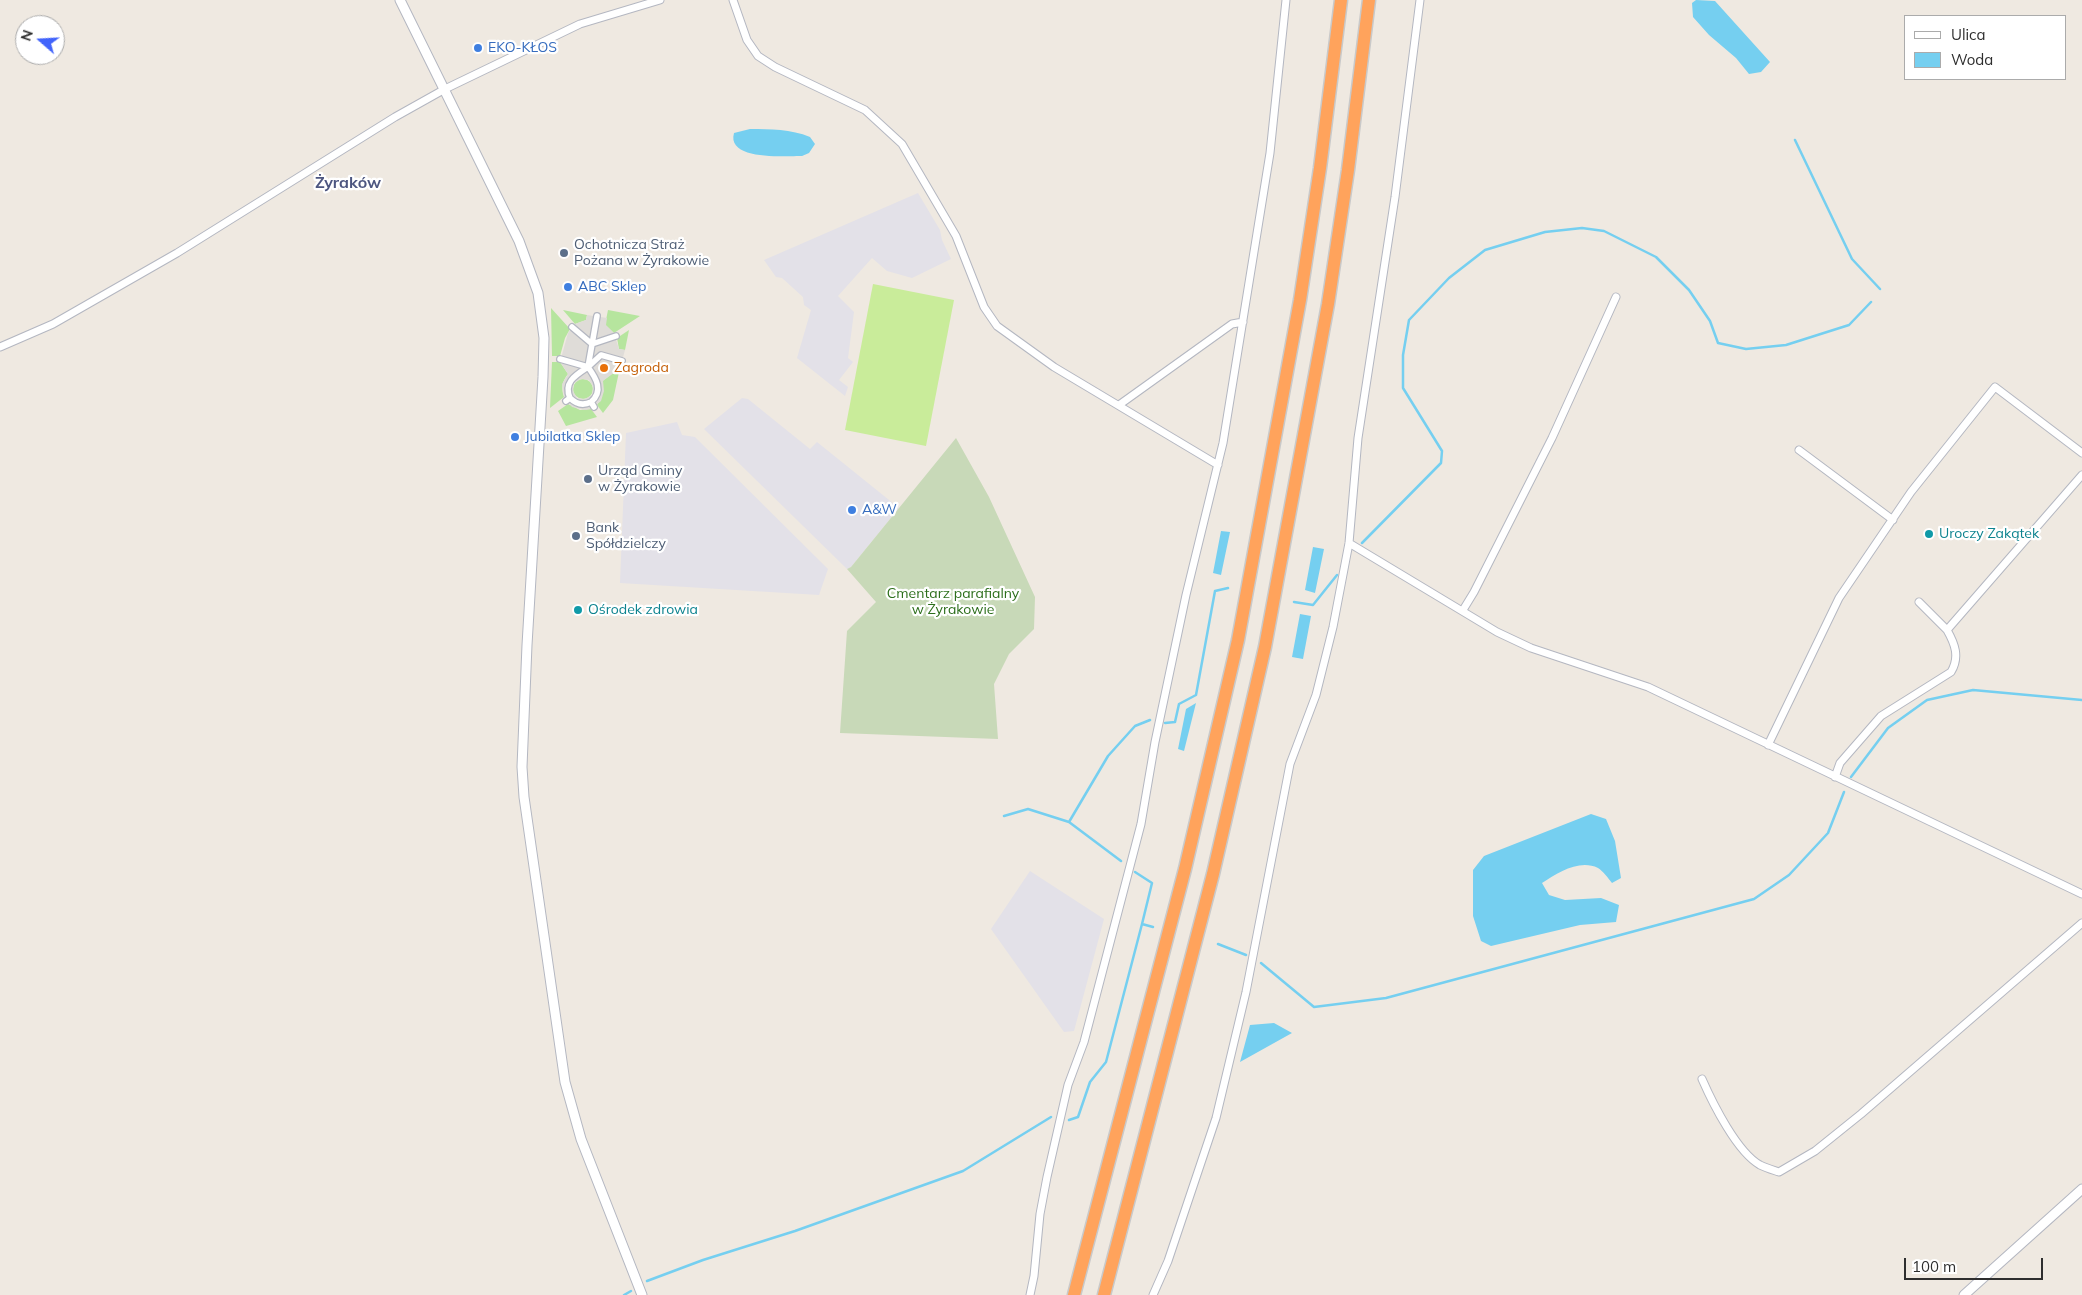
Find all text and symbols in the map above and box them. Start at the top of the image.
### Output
north arrow [15,15,65,65]
legend [1904,15,2067,80]
text: Ulica [1951,25,1985,44]
text: N [17,28,37,43]
place label: EKO-KŁOS [488,40,557,56]
marker: EKO-KŁOS [472,42,484,54]
text: Woda [1951,50,1993,69]
district label: Żyraków [315,173,381,193]
place label: Ochotnicza Straż Pożana w Żyrakowie [574,237,709,270]
marker: Ochotnicza Straż Pożana w Żyrakowie [558,247,570,259]
place label: ABC Sklep [578,279,646,295]
marker: ABC Sklep [562,281,574,293]
place label: Zagroda [614,360,669,376]
marker: Zagroda [598,362,610,374]
place label: Jubilatka Sklep [525,429,621,445]
marker: Jubilatka Sklep [509,431,521,443]
place label: Urząd Gminy w Żyrakowie [598,463,682,496]
marker: Urząd Gminy w Żyrakowie [582,473,594,485]
place label: A&W [862,502,897,518]
marker: A&W [846,504,858,516]
place label: Bank Spółdzielczy [586,520,666,552]
place label: Uroczy Zakątek [1939,526,2039,542]
marker: Uroczy Zakątek [1923,528,1935,540]
marker: Bank Spółdzielczy [570,530,582,542]
park label: Cmentarz parafialny w Żyrakowie [887,586,1019,618]
place label: Ośrodek zdrowia [588,602,698,618]
marker: Ośrodek zdrowia [572,604,584,616]
scale bar [1907,1248,2046,1280]
text: 100 m [1912,1257,1956,1276]

